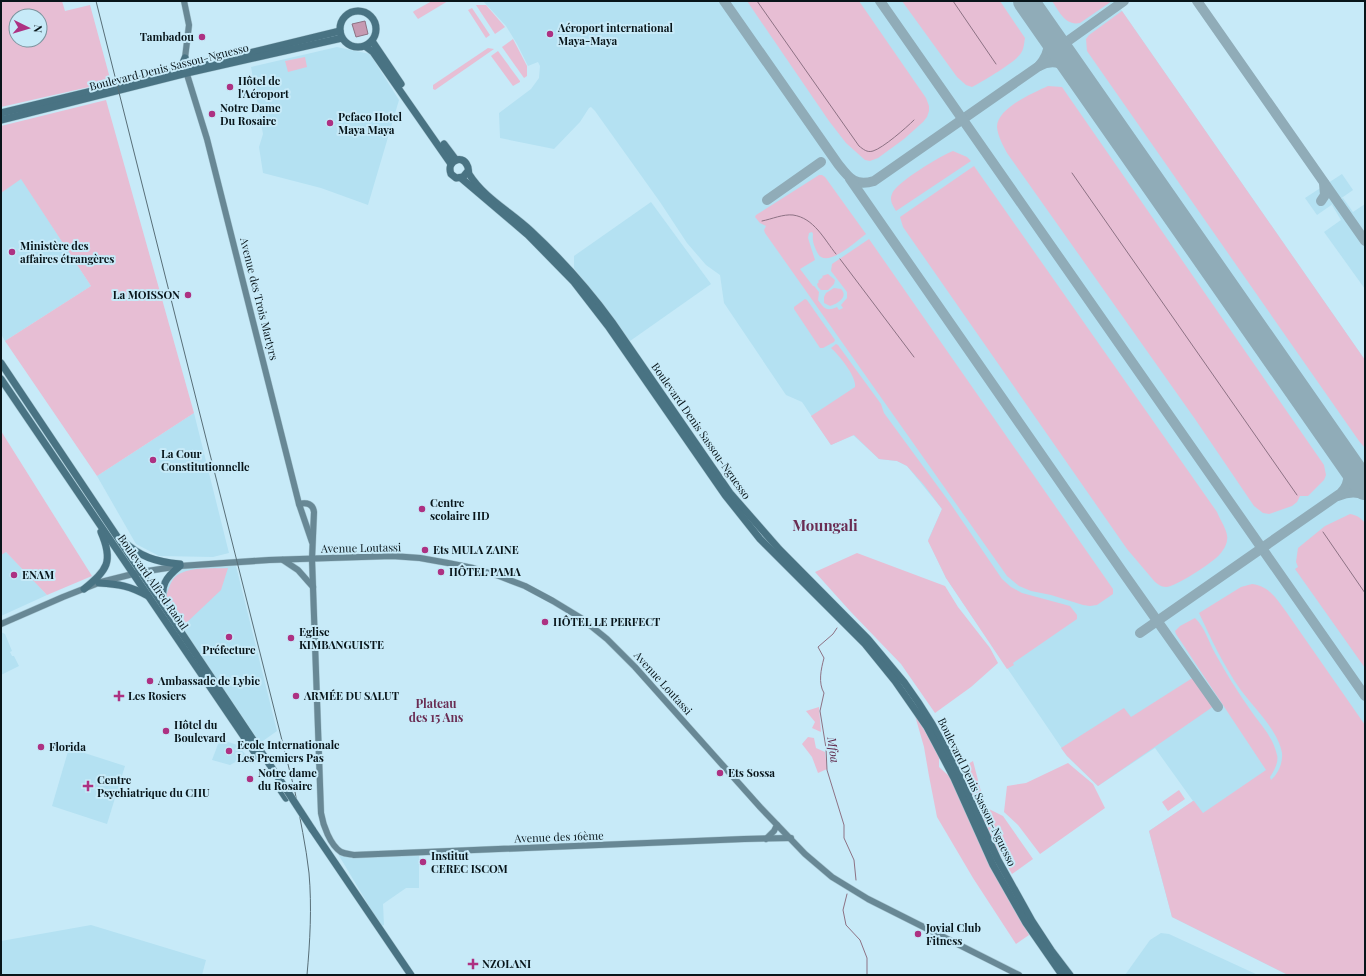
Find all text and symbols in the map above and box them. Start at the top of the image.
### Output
north arrow [8,8,48,48]
place label: Aéroport international Maya-Maya [557,20,673,48]
text: N [31,24,46,34]
place label: Tambadou [140,29,194,44]
marker: Aéroport international Maya-Maya [545,29,555,39]
marker: Tambadou [197,32,207,42]
street label: Boulevard Denis Sassou-Nguesso [88,39,250,94]
place label: Hôtel de l'Aéroport [238,73,289,101]
marker: Hôtel de l'Aéroport [225,82,235,92]
place label: Notre Dame Du Rosaire [220,100,281,128]
marker: Notre Dame Du Rosaire [207,109,217,119]
place label: Pefaco Hotel Maya Maya [338,109,402,137]
marker: Pefaco Hotel Maya Maya [325,118,335,128]
street label: Avenue des Trois Martyrs [237,235,282,362]
place label: Ministère des affaires étrangères [20,238,114,266]
marker: Ministère des affaires étrangères [7,247,17,257]
place label: La MOISSON [113,287,180,302]
marker: La MOISSON [183,290,193,300]
street label: Boulevard Denis Sassou-Nguesso [648,359,754,502]
place label: La Cour Constitutionnelle [161,446,250,474]
marker: La Cour Constitutionnelle [148,455,158,465]
place label: Centre scolaire HD [430,495,490,523]
marker: Centre scolaire HD [417,504,427,514]
district label: Moungali [792,515,858,535]
street label: Boulevard Alfred Raôul [115,531,192,632]
street label: Avenue Loutassi [320,539,401,556]
place label: Ets MULA ZAINE [433,542,519,557]
marker: Ets MULA ZAINE [420,545,430,555]
place label: HÔTEL PAMA [449,564,522,579]
place label: ENAM [22,567,54,582]
marker: HÔTEL PAMA [436,567,446,577]
marker: ENAM [9,570,19,580]
place label: HÔTEL LE PERFECT [553,614,661,629]
marker: HÔTEL LE PERFECT [540,617,550,627]
place label: Eglise KIMBANGUISTE [299,624,384,652]
marker: Préfecture [224,632,234,642]
marker: Eglise KIMBANGUISTE [286,633,296,643]
place label: Préfecture [202,642,256,657]
street label: Avenue Loutassi [630,647,696,718]
place label: Ambassade de Lybie [157,673,260,688]
marker: Ambassade de Lybie [145,676,155,686]
place label: Les Rosiers [128,688,186,703]
place label: ARMÉE DU SALUT [303,688,400,703]
marker: Les Rosiers [113,690,125,702]
marker: ARMÉE DU SALUT [291,691,301,701]
district label: Plateau des 15 Ans [409,695,464,725]
street label: Boulevard Denis Sassou-Nguesso [935,715,1020,869]
place label: Hôtel du Boulevard [174,717,226,745]
marker: Hôtel du Boulevard [161,726,171,736]
water label: Mfoa [824,735,844,764]
place label: Ecole Internationale Les Premiers Pas [237,737,340,765]
place label: Florida [49,739,86,754]
marker: Florida [36,742,46,752]
marker: Ecole Internationale Les Premiers Pas [224,746,234,756]
place label: Notre dame du Rosaire [258,765,317,793]
place label: Ets Sossa [728,765,775,780]
marker: Ets Sossa [715,768,725,778]
place label: Centre Psychiatrique du CHU [97,772,210,800]
marker: Notre dame du Rosaire [245,774,255,784]
marker: Centre Psychiatrique du CHU [82,780,94,792]
street label: Avenue des 16ème [513,827,604,846]
place label: Institut CEREC ISCOM [431,848,508,876]
marker: Institut CEREC ISCOM [418,857,428,867]
place label: Jovial Club Fitness [925,920,981,948]
marker: Jovial Club Fitness [913,929,923,939]
place label: NZOLANI [482,956,531,971]
marker: NZOLANI [467,958,479,970]

